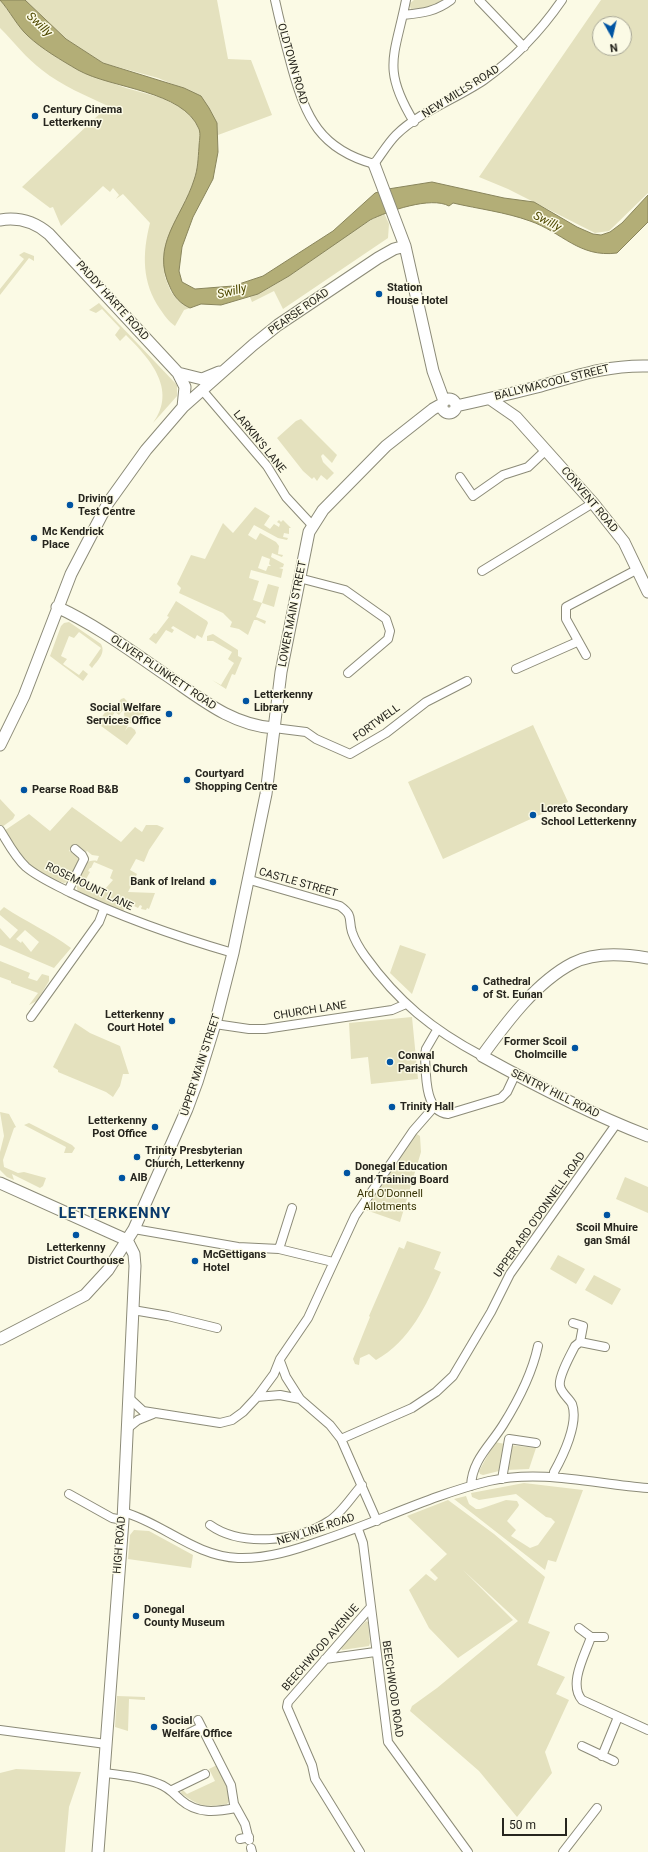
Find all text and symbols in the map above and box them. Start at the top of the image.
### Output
water label: Swilly [23,10,55,40]
north arrow [592,16,632,56]
street label: OLDTOWN ROAD [274,22,310,106]
text: N [609,40,618,54]
street label: NEW MILLS ROAD [420,63,502,121]
place label: Century Cinema Letterkenny [43,103,122,129]
marker: Century Cinema Letterkenny [30,111,40,121]
water label: Swilly [531,209,563,235]
street label: PADDY HARTE ROAD [73,258,151,344]
place label: Station House Hotel [387,281,448,307]
water label: Swilly [216,282,248,302]
street label: PEARSE ROAD [266,286,332,338]
marker: Station House Hotel [374,289,384,299]
street label: BALLYMACOOL STREET [493,362,611,404]
street label: LARKIN'S LANE [230,408,288,476]
street label: CONVENT ROAD [558,465,620,535]
place label: Driving Test Centre [78,492,135,518]
marker: Driving Test Centre [65,500,75,510]
place label: Mc Kendrick Place [42,525,104,551]
marker: Mc Kendrick Place [29,533,39,543]
street label: LOWER MAIN STREET [276,560,310,668]
street label: OLIVER PLUNKETT ROAD [108,633,218,713]
place label: Letterkenny Library [254,688,313,714]
marker: Letterkenny Library [241,696,251,706]
place label: Social Welfare Services Office [86,701,161,727]
street label: FORTWELL [351,702,403,744]
marker: Social Welfare Services Office [164,709,174,719]
place label: Courtyard Shopping Centre [195,767,278,793]
marker: Courtyard Shopping Centre [182,775,192,785]
place label: Pearse Road B&B [32,783,119,797]
marker: Pearse Road B&B [19,785,29,795]
place label: Loreto Secondary School Letterkenny [541,802,637,828]
marker: Loreto Secondary School Letterkenny [528,810,538,820]
street label: ROSEMOUNT LANE [43,860,135,914]
street label: CASTLE STREET [257,865,339,901]
place label: Bank of Ireland [130,875,205,889]
marker: Bank of Ireland [208,877,218,887]
place label: Cathedral of St. Eunan [483,975,543,1001]
marker: Cathedral of St. Eunan [470,983,480,993]
street label: CHURCH LANE [272,999,348,1023]
place label: Letterkenny Court Hotel [105,1008,164,1034]
street label: UPPER MAIN STREET [178,1012,224,1118]
marker: Letterkenny Court Hotel [167,1016,177,1026]
place label: Former Scoil Cholmcille [504,1035,567,1061]
marker: Former Scoil Cholmcille [570,1043,580,1053]
place label: Conwal Parish Church [398,1049,468,1075]
marker: Conwal Parish Church [385,1057,395,1067]
street label: SENTRY HILL ROAD [509,1067,601,1121]
place label: Trinity Hall [400,1100,454,1114]
marker: Trinity Hall [387,1102,397,1112]
place label: Letterkenny Post Office [88,1114,147,1140]
marker: Letterkenny Post Office [150,1122,160,1132]
place label: Trinity Presbyterian Church, Letterkenny [145,1144,245,1170]
street label: UPPER ARD O'DONNELL ROAD [492,1150,588,1280]
marker: Trinity Presbyterian Church, Letterkenny [132,1152,142,1162]
place label: Donegal Education and Training Board [355,1160,449,1186]
marker: Donegal Education and Training Board [342,1168,352,1178]
place label: AIB [130,1171,148,1185]
marker: AIB [117,1173,127,1183]
park label: Ard O'Donnell Allotments [357,1187,423,1213]
district label: LETTERKENNY [59,1205,171,1223]
marker: Scoil Mhuire gan Smál [602,1210,612,1220]
place label: Scoil Mhuire gan Smál [576,1221,638,1247]
marker: Letterkenny District Courthouse [71,1230,81,1240]
place label: Letterkenny District Courthouse [28,1241,124,1267]
place label: McGettigans Hotel [203,1248,266,1274]
marker: McGettigans Hotel [190,1256,200,1266]
street label: NEW LINE ROAD [275,1511,357,1549]
street label: HIGH ROAD [111,1516,129,1574]
street label: BEECHWOOD AVENUE [280,1602,362,1694]
place label: Donegal County Museum [144,1603,225,1629]
marker: Donegal County Museum [131,1611,141,1621]
street label: BEECHWOOD ROAD [379,1640,405,1738]
place label: Social Welfare Office [162,1714,232,1740]
marker: Social Welfare Office [149,1722,159,1732]
scale bar [504,1810,569,1836]
text: 50 m [509,1818,536,1832]

